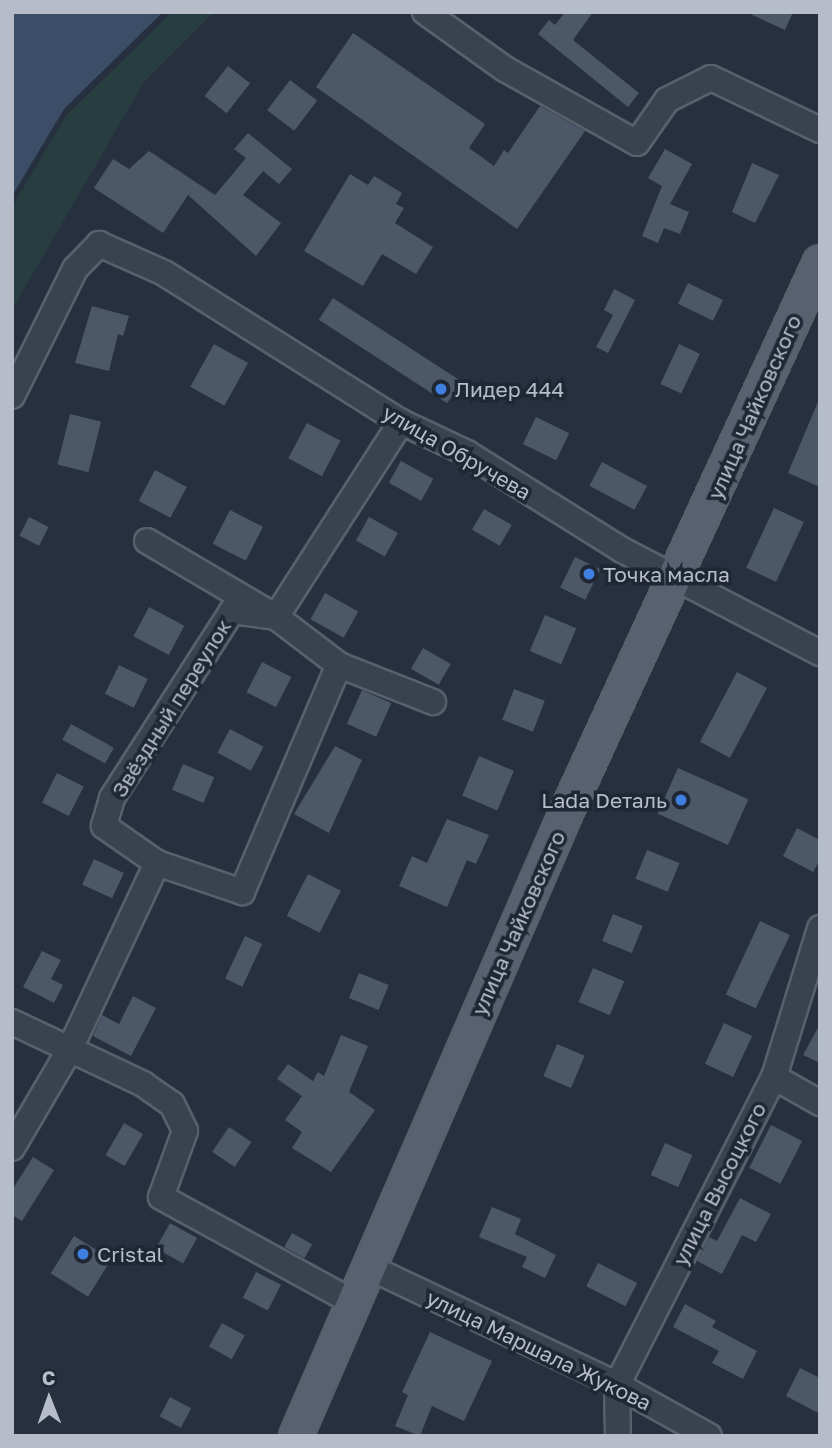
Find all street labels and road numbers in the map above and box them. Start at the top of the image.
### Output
street label: улица Чайковского [702,311,806,503]
street label: улица Обручева [378,399,536,505]
street label: Звёздный переулок [106,614,236,802]
street label: улица Чайковского [466,827,570,1019]
street label: улица Высоцкого [667,1098,771,1270]
street label: улица Маршала Жукова [422,1285,656,1415]

